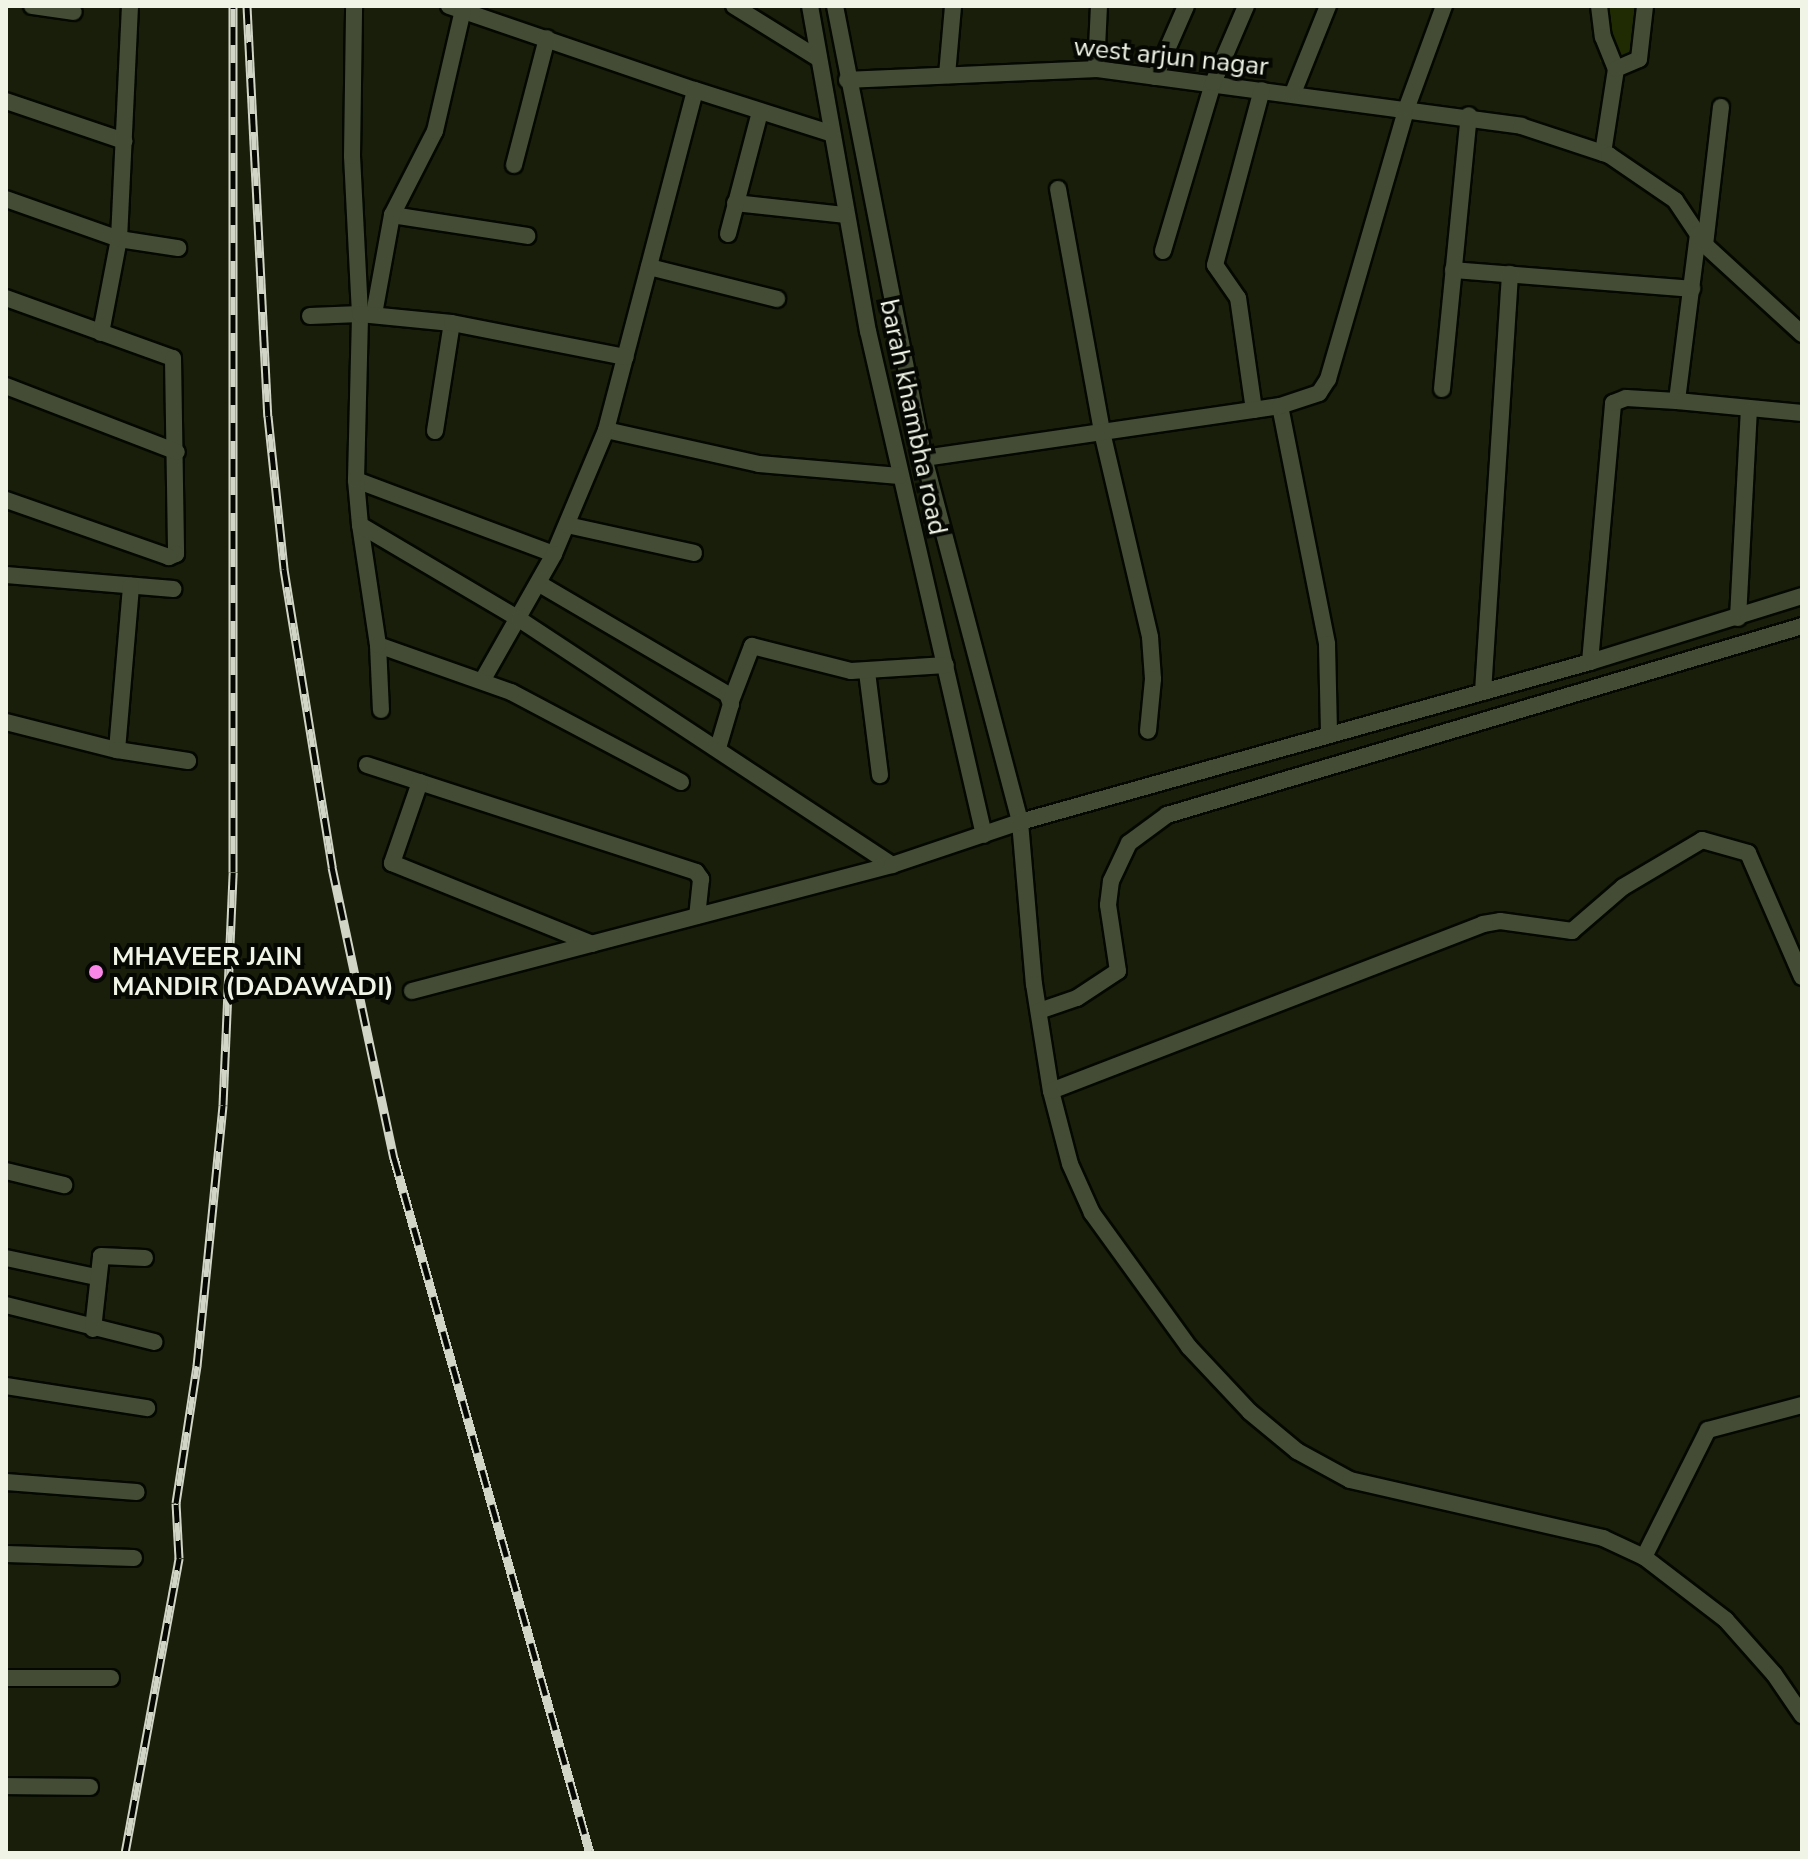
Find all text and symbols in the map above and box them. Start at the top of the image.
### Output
street label: west arjun nagar [1072,31,1270,83]
street label: barah khambha road [873,296,953,538]
place label: MHAVEER JAIN MANDIR (DADAWADI) [112,941,394,1002]
marker: MHAVEER JAIN MANDIR (DADAWADI) [87,963,105,981]

